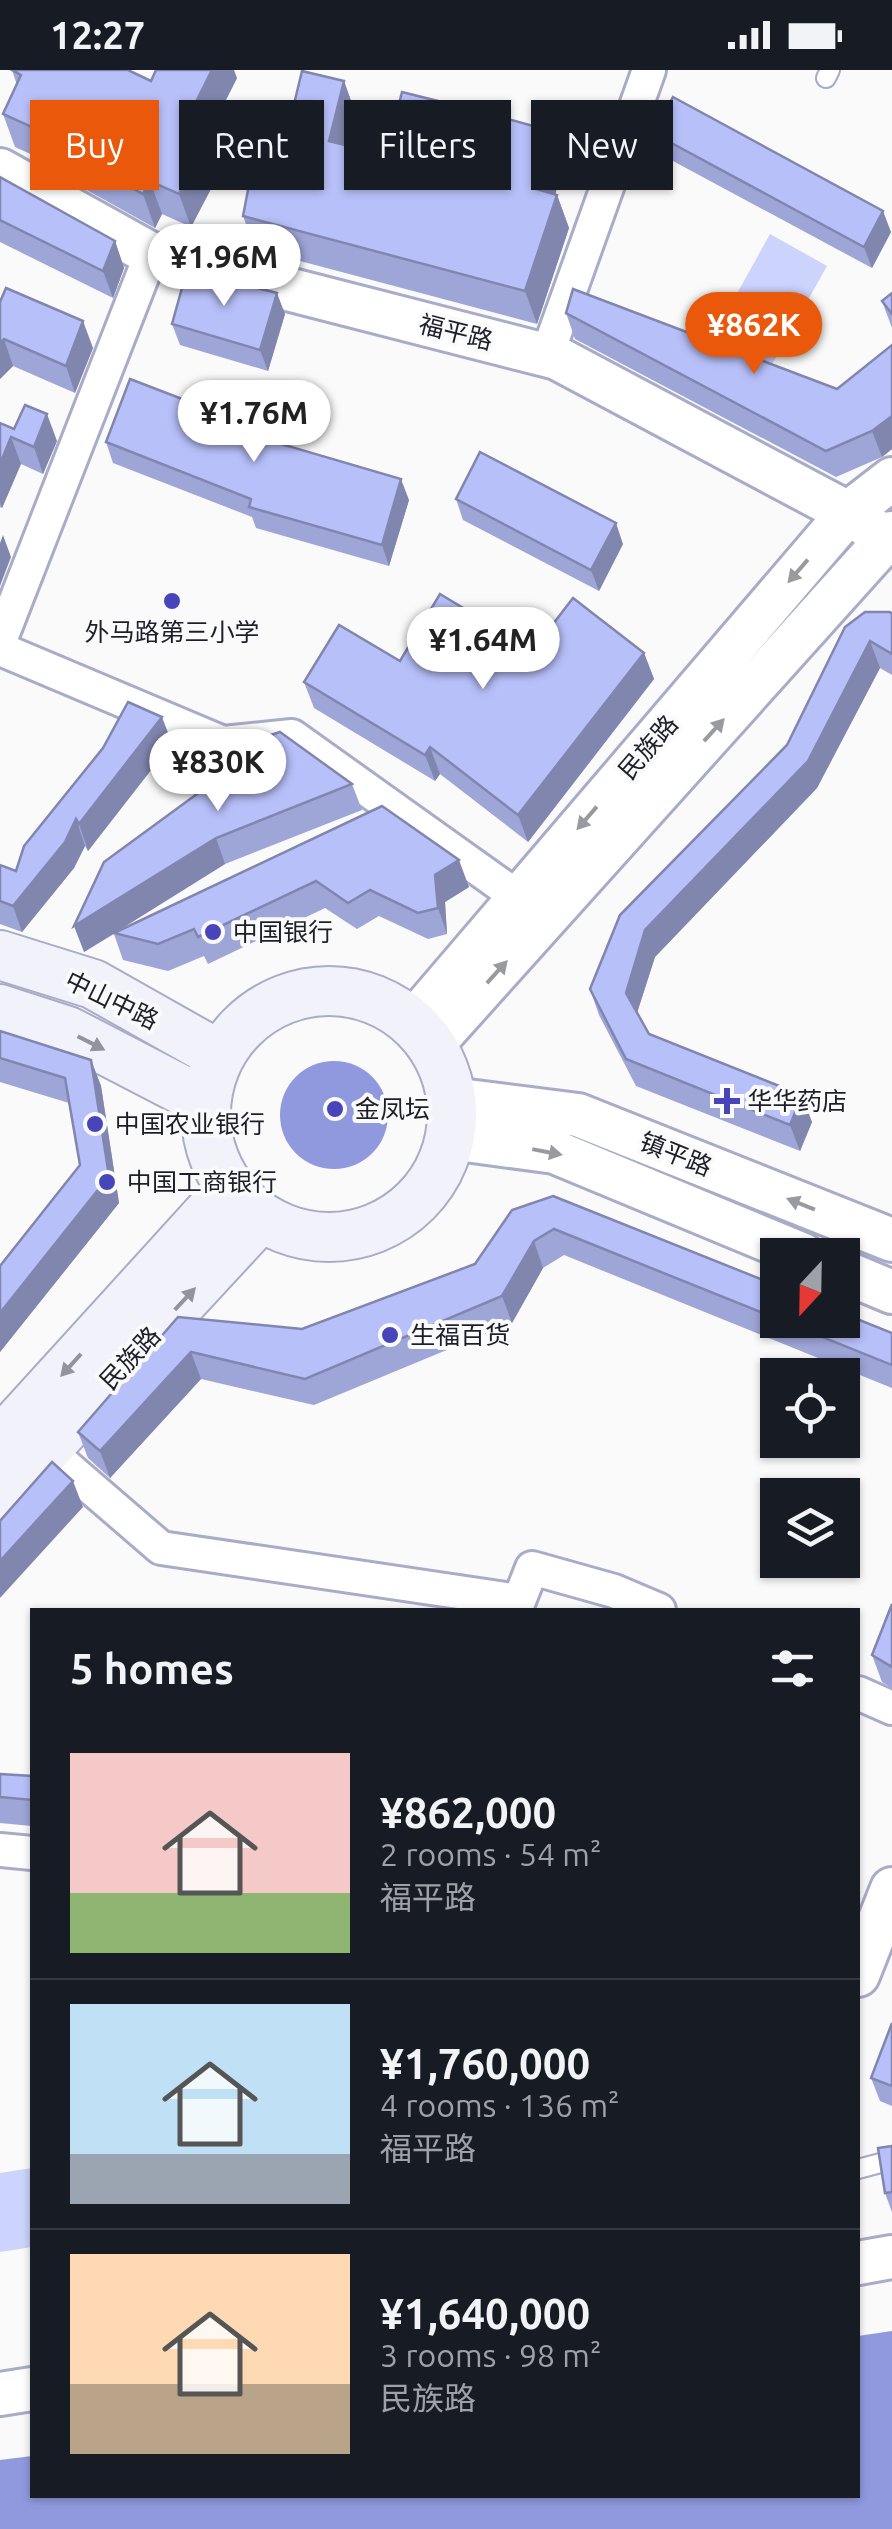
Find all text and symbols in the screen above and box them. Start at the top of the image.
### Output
text: 12:27 [50,14,145,56]
chip: Buy [30,100,159,190]
chip: Rent [179,100,324,190]
chip: Filters [344,100,511,190]
chip: New [531,100,673,190]
pin: ¥1.96M [143,224,305,309]
text: ¥1.96M [170,238,278,274]
pin: ¥862K [684,292,824,377]
text: ¥862K [707,306,801,342]
street label: 福平路 [416,309,496,355]
pin: ¥1.76M [173,380,335,465]
text: ¥1.76M [200,394,308,430]
one-way arrow [788,559,810,584]
marker: 外马路第三小学 [161,590,183,612]
pin: ¥1.64M [402,607,564,692]
place label: 外马路第三小学 [84,618,260,646]
text: ¥1.64M [429,621,537,657]
street label: 民族路 [613,710,683,784]
one-way arrow [702,718,724,743]
pin: ¥830K [148,729,288,814]
text: ¥830K [171,743,265,779]
one-way arrow [577,806,598,831]
place label: 中国银行 [233,918,333,946]
marker: 中国银行 [202,921,224,943]
one-way arrow [486,960,508,985]
street label: 中山中路 [61,965,163,1035]
one-way arrow [77,1034,106,1051]
place label: 华华药店 [747,1087,847,1115]
marker: 华华药店 [716,1090,738,1112]
place label: 金凤坛 [355,1095,430,1123]
marker: 金凤坛 [324,1098,346,1120]
place label: 中国农业银行 [115,1110,265,1138]
marker: 中国农业银行 [84,1113,106,1135]
street label: 镇平路 [636,1127,716,1181]
one-way arrow [532,1145,563,1161]
place label: 中国工商银行 [127,1168,277,1196]
marker: 中国工商银行 [96,1171,118,1193]
one-way arrow [786,1196,816,1211]
north arrow [760,1238,860,1338]
map controls [760,1238,860,1578]
one-way arrow [173,1287,196,1311]
street label: 民族路 [94,1321,166,1395]
place label: 生福百货 [410,1321,510,1349]
marker: 生福百货 [379,1324,401,1346]
one-way arrow [60,1352,82,1377]
button: locate [760,1358,860,1458]
button: layers [760,1478,860,1578]
icon: filters [765,1641,820,1696]
text: 5 homes [70,1645,234,1692]
text: ¥862,000 [380,1789,556,1836]
icon: home [150,1793,270,1913]
text: 2 rooms · 54 m² [380,1836,601,1872]
text: 福平路 [380,1879,476,1915]
text: ¥1,760,000 [380,2040,590,2087]
icon: home [150,2044,270,2164]
text: 4 rooms · 136 m² [380,2087,620,2123]
text: 福平路 [380,2130,476,2166]
text: ¥1,640,000 [380,2290,590,2337]
icon: home [150,2294,270,2414]
text: 3 rooms · 98 m² [380,2337,601,2373]
text: 民族路 [380,2380,476,2416]

